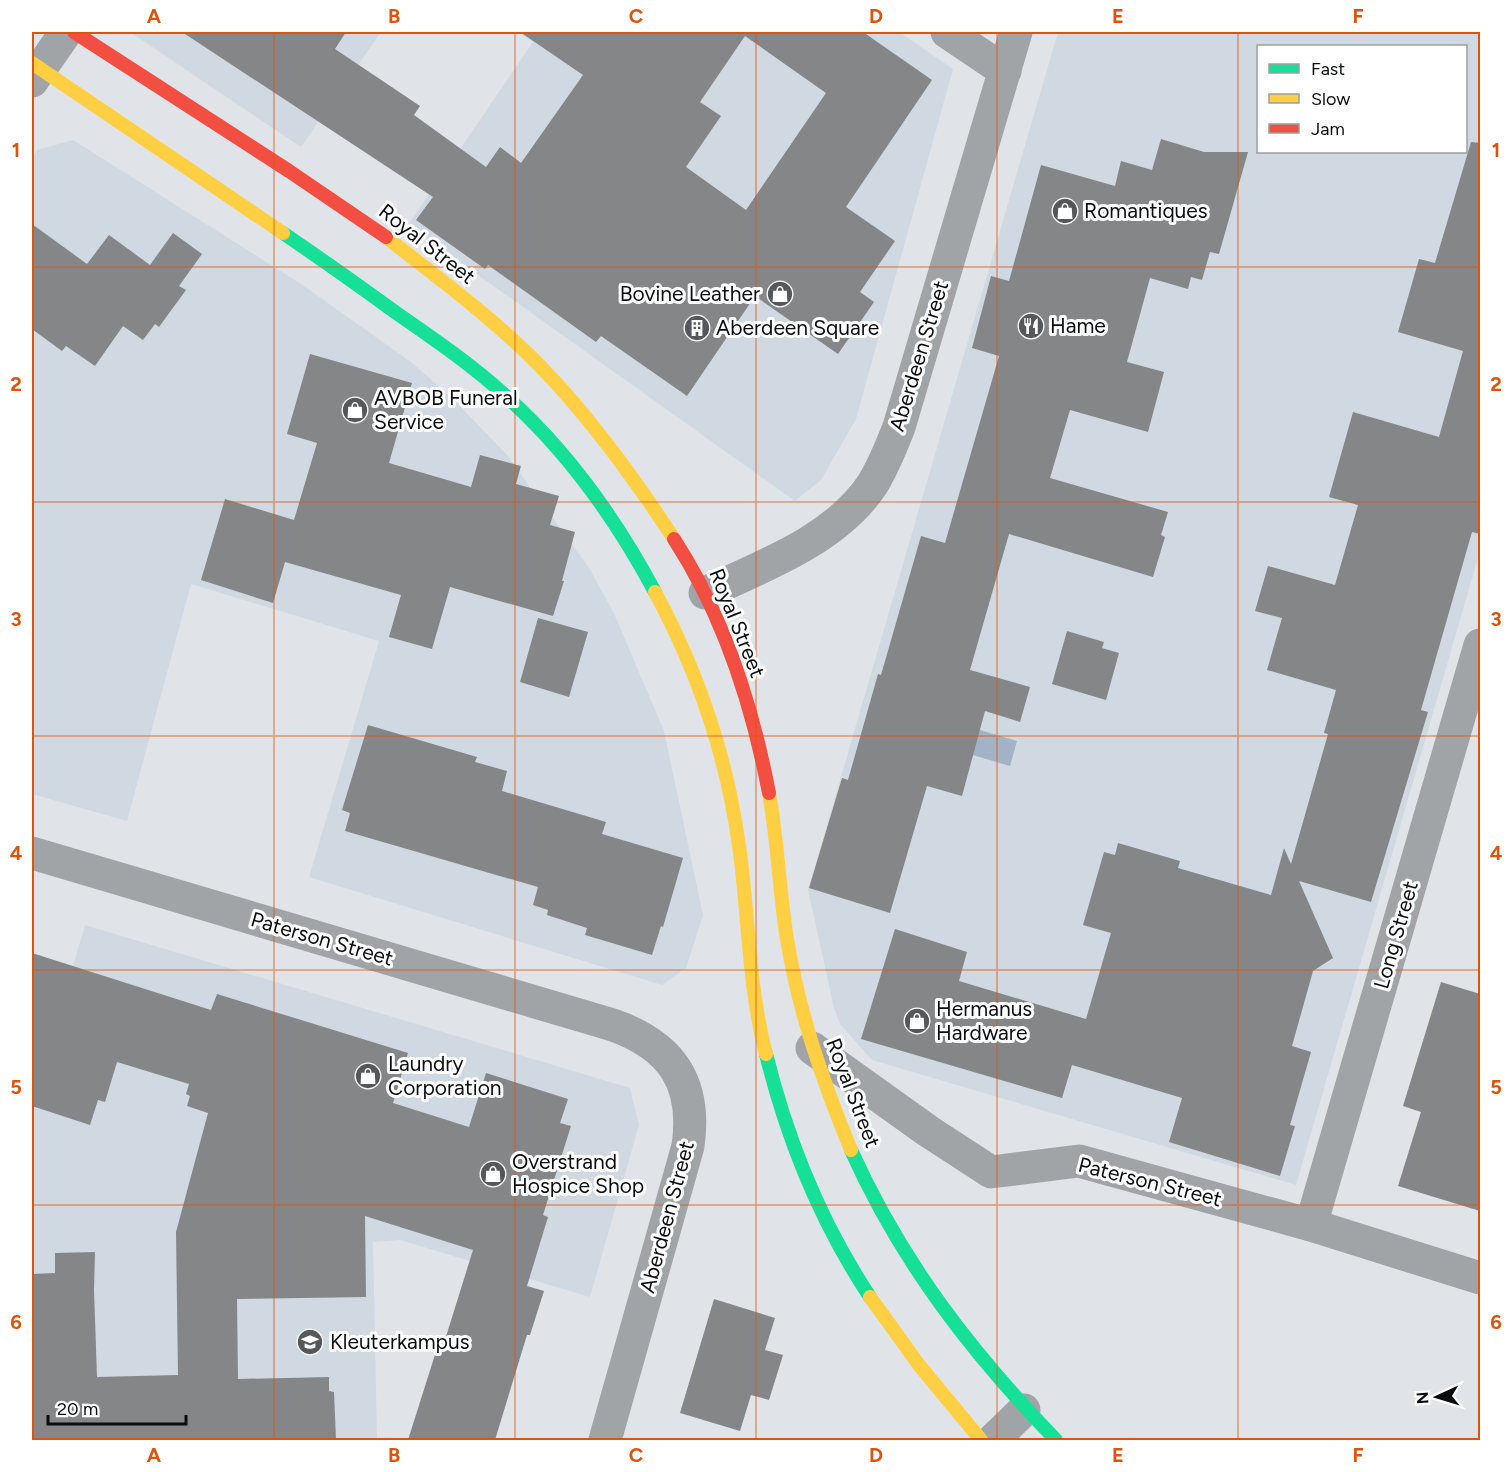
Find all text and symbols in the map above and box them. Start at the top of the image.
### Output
text: A [147,4,162,28]
text: B [388,4,400,28]
text: C [629,4,643,28]
text: D [869,4,883,28]
text: E [1112,4,1124,28]
text: F [1352,4,1364,28]
legend [1257,45,1467,153]
text: Fast [1311,58,1345,80]
text: Slow [1311,88,1350,110]
text: Jam [1311,118,1345,140]
text: 1 [12,138,20,162]
text: 1 [1492,138,1500,162]
shop icon: Romantiques [1050,196,1080,226]
street label: Royal Street [374,198,480,289]
place label: Romantiques [1084,198,1208,223]
street label: Aberdeen Street [884,278,953,434]
shop icon: Bovine Leather [765,279,795,309]
place label: Bovine Leather [620,281,760,306]
restaurant icon: Hame [1016,311,1046,341]
building icon: Aberdeen Square [682,313,712,343]
place label: Hame [1050,313,1106,338]
place label: Aberdeen Square [716,315,879,340]
text: 2 [10,372,22,396]
text: 2 [1490,372,1502,396]
place label: AVBOB Funeral Service [374,385,518,434]
shop icon: AVBOB Funeral Service [340,395,370,425]
street label: Royal Street [704,565,771,681]
text: 3 [10,607,22,631]
text: 3 [1490,607,1502,631]
text: 4 [10,841,23,865]
text: 4 [1490,841,1503,865]
street label: Long Street [1368,878,1423,992]
street label: Paterson Street [248,906,396,971]
place label: Hermanus Hardware [936,996,1032,1045]
shop icon: Hermanus Hardware [902,1006,932,1036]
street label: Royal Street [821,1035,886,1151]
place label: Laundry Corporation [388,1051,502,1100]
shop icon: Laundry Corporation [353,1061,383,1091]
text: 5 [10,1075,22,1099]
text: 5 [1490,1075,1502,1099]
street label: Aberdeen Street [634,1138,699,1295]
place label: Overstrand Hospice Shop [512,1149,644,1198]
street label: Paterson Street [1076,1152,1224,1211]
shop icon: Overstrand Hospice Shop [478,1159,508,1189]
text: 6 [10,1310,22,1334]
text: 6 [1490,1310,1502,1334]
school or university icon: Kleuterkampus [295,1327,325,1357]
place label: Kleuterkampus [330,1329,470,1354]
north arrow [1407,1367,1467,1427]
scale bar [48,1388,186,1426]
text: N [1413,1391,1432,1405]
text: 20 m [57,1398,98,1420]
text: A [147,1443,162,1467]
text: B [388,1443,400,1467]
text: C [629,1443,643,1467]
text: D [869,1443,883,1467]
text: E [1112,1443,1124,1467]
text: F [1352,1443,1364,1467]

